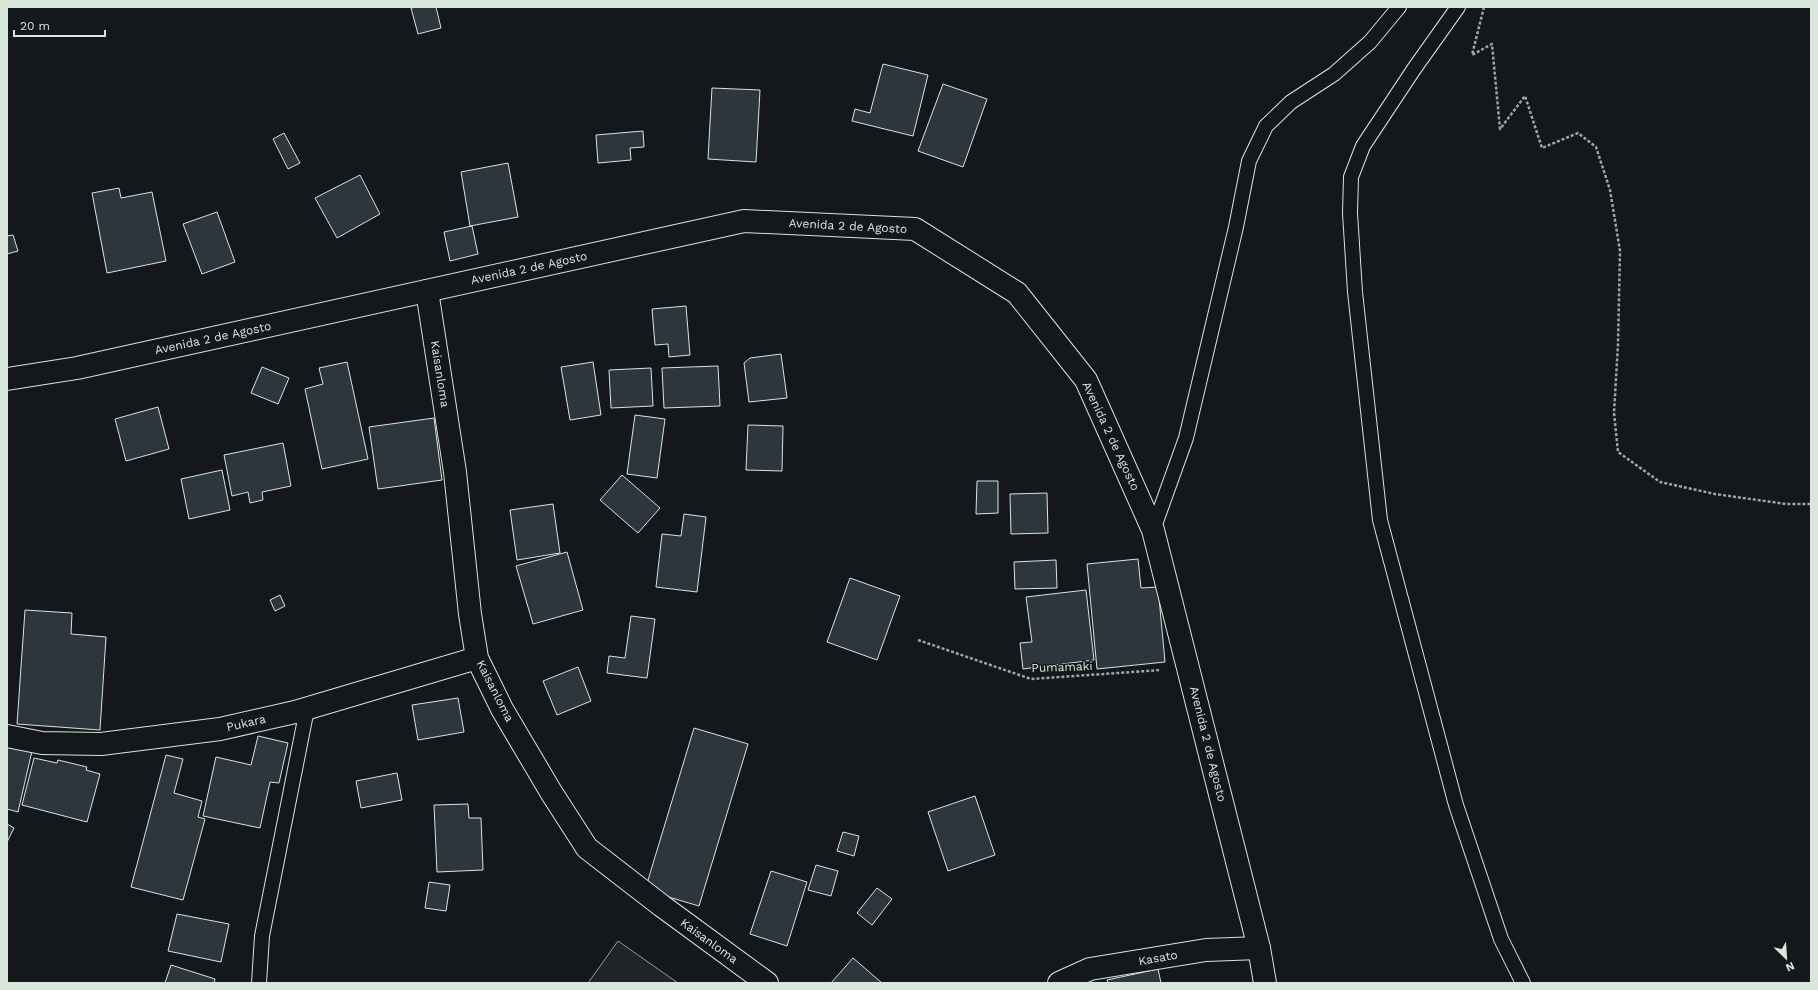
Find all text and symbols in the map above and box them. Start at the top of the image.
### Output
scale bar [14,12,105,38]
text: 20 m [20,19,50,33]
street label: Avenida 2 de Agosto [788,216,908,236]
street label: Avenida 2 de Agosto [470,249,588,287]
street label: Avenida 2 de Agosto [154,319,272,357]
street label: Kaisanloma [428,340,452,409]
street label: Avenida 2 de Agosto [1080,379,1142,493]
street label: Kaisanloma [473,658,517,724]
street label: Pumamaki [1031,659,1093,675]
street label: Avenida 2 de Agosto [1187,685,1229,803]
street label: Pukara [225,712,267,734]
street label: Kaisanloma [678,916,741,967]
north arrow [1766,938,1806,978]
street label: Kasato [1137,948,1179,968]
text: N [1784,959,1796,974]

